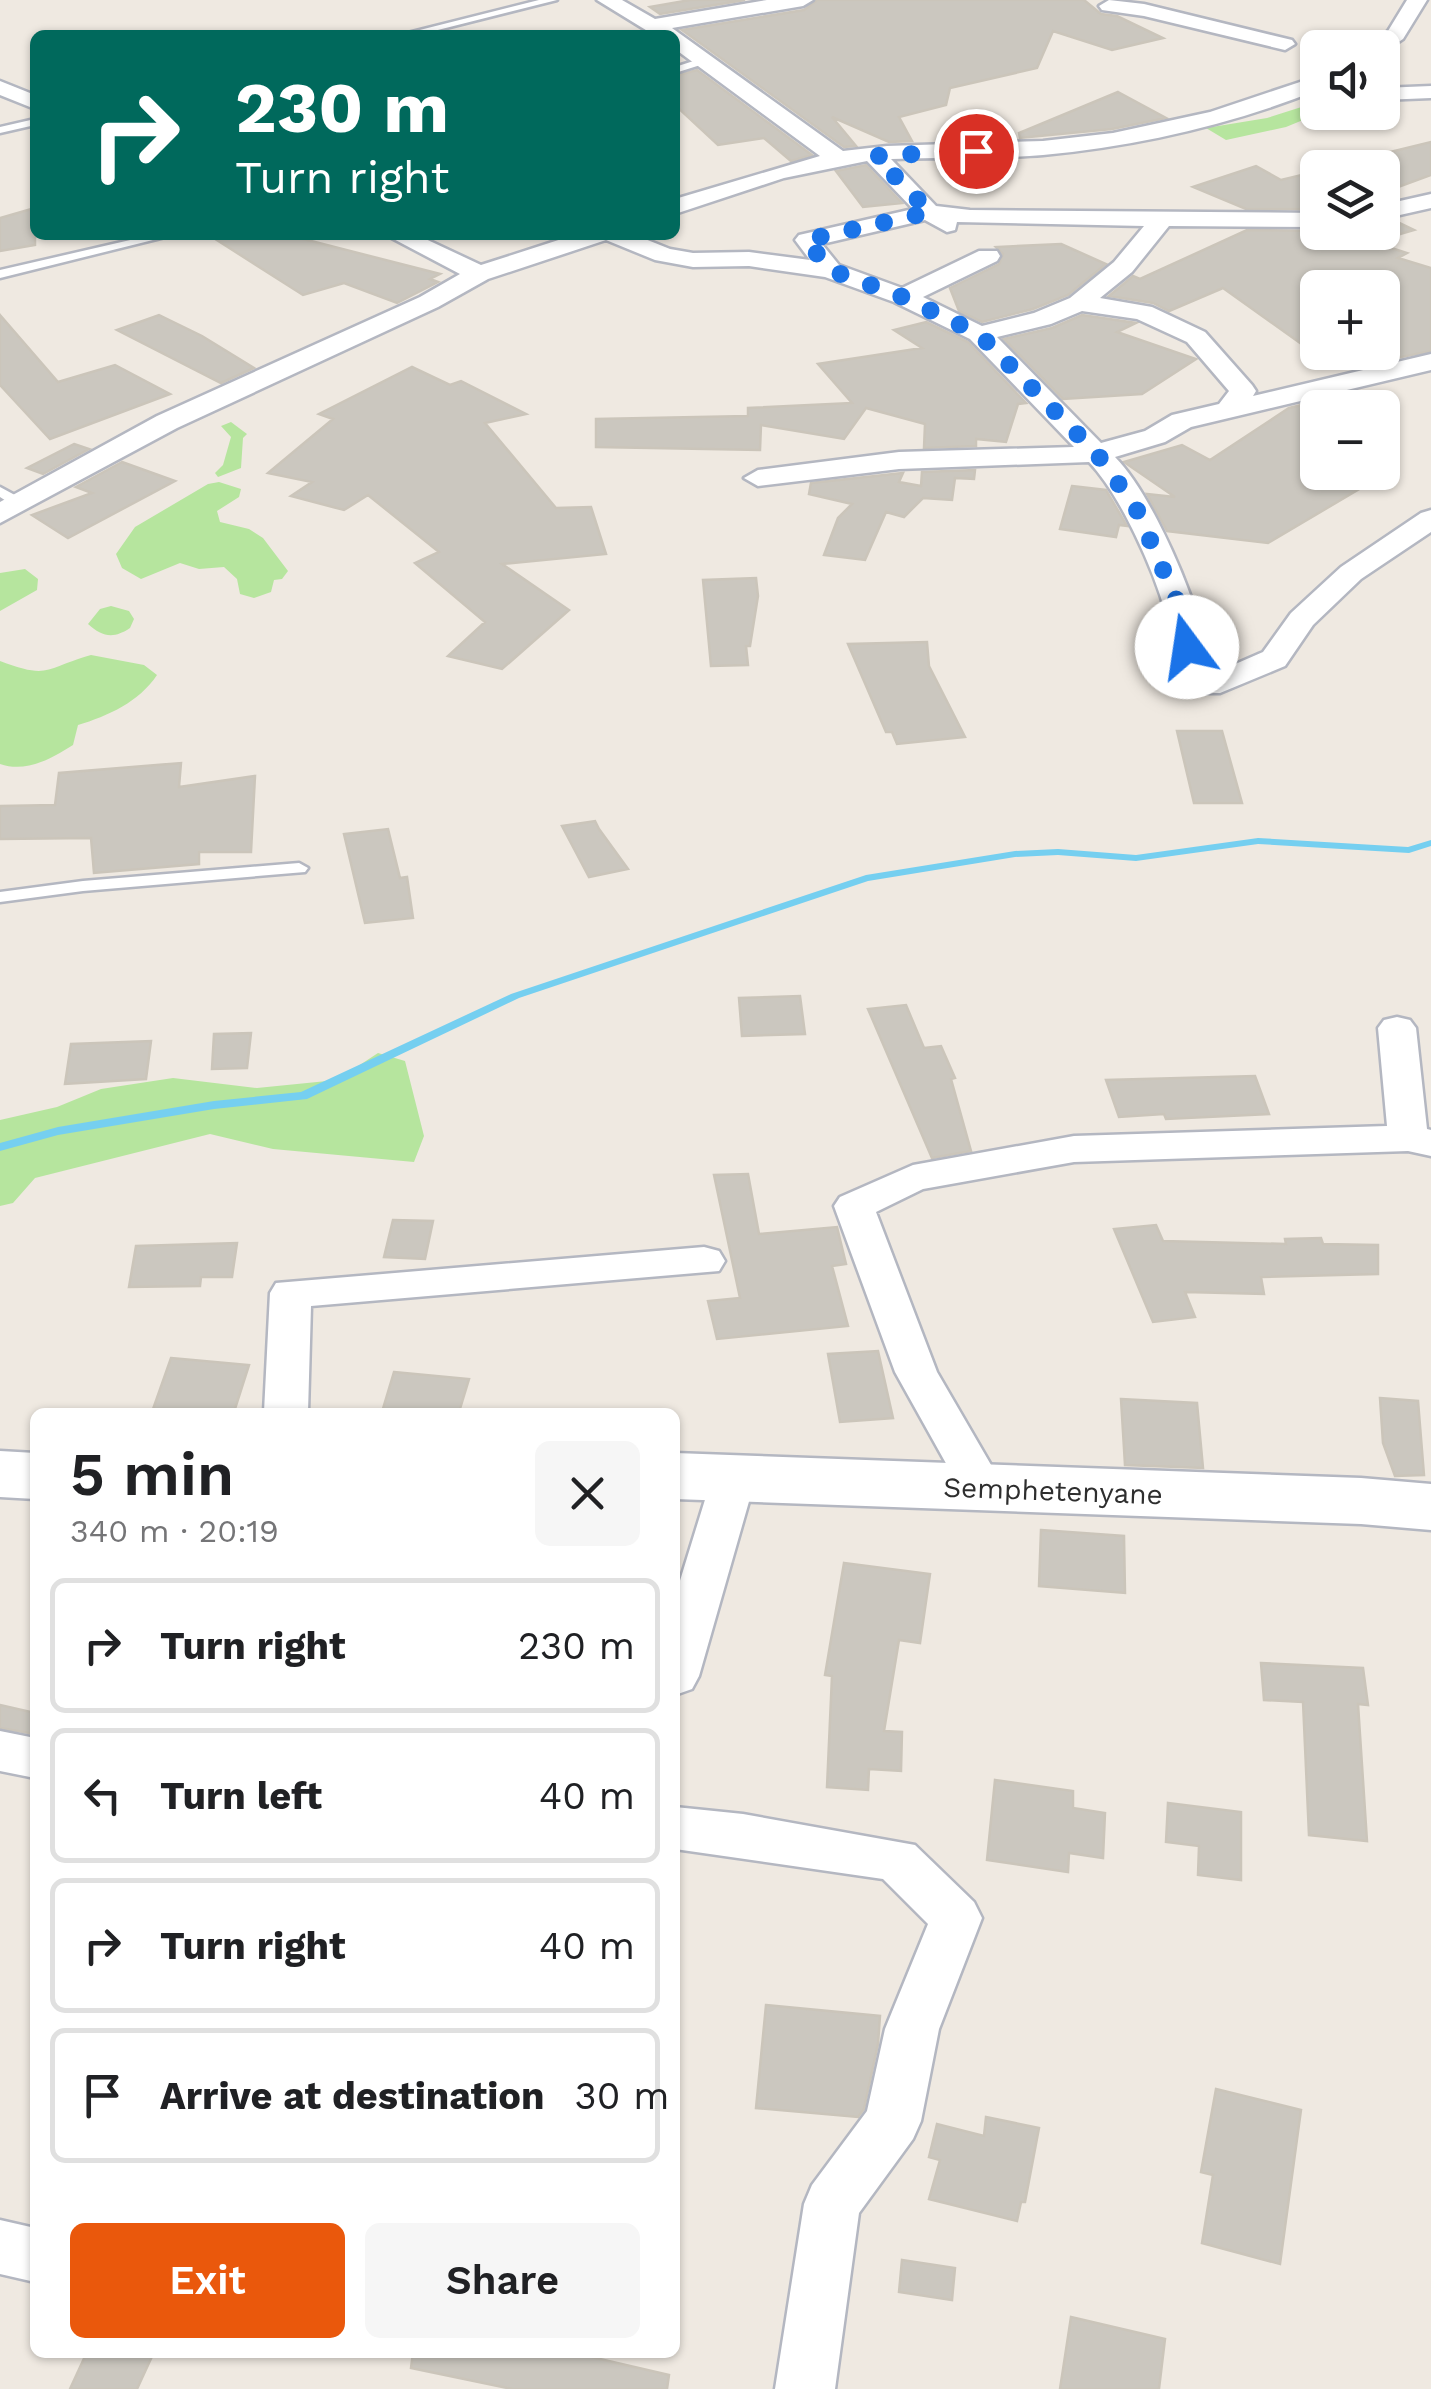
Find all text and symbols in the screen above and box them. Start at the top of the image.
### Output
map controls [1300,30,1400,490]
button: sound [1300,30,1400,130]
text: 230 m [235,67,449,149]
icon: right [70,70,200,200]
pin [934,109,1019,194]
icon: arrive [949,124,1004,179]
button: layers [1300,150,1400,250]
text: Turn right [235,151,449,204]
button: + [1300,270,1400,370]
button: − [1300,390,1400,490]
position arrow [1135,595,1239,699]
text: 5 min [70,1439,234,1510]
button: close [535,1441,640,1546]
street label: Semphetenyane [943,1471,1163,1511]
text: 340 m · 20:19 [70,1512,279,1550]
icon: right [75,1618,130,1673]
text: Turn right [160,1624,346,1668]
text: 230 m [518,1624,635,1668]
icon: left [75,1768,130,1823]
text: Turn left [160,1774,322,1818]
text: 40 m [539,1774,635,1818]
icon: right [75,1918,130,1973]
text: Turn right [160,1924,346,1968]
text: 40 m [539,1924,635,1968]
icon: arrive [75,2068,130,2123]
text: Arrive at destination [160,2074,545,2118]
text: 30 m [575,2074,670,2118]
button: Exit [70,2223,345,2338]
button: Share [365,2223,640,2338]

